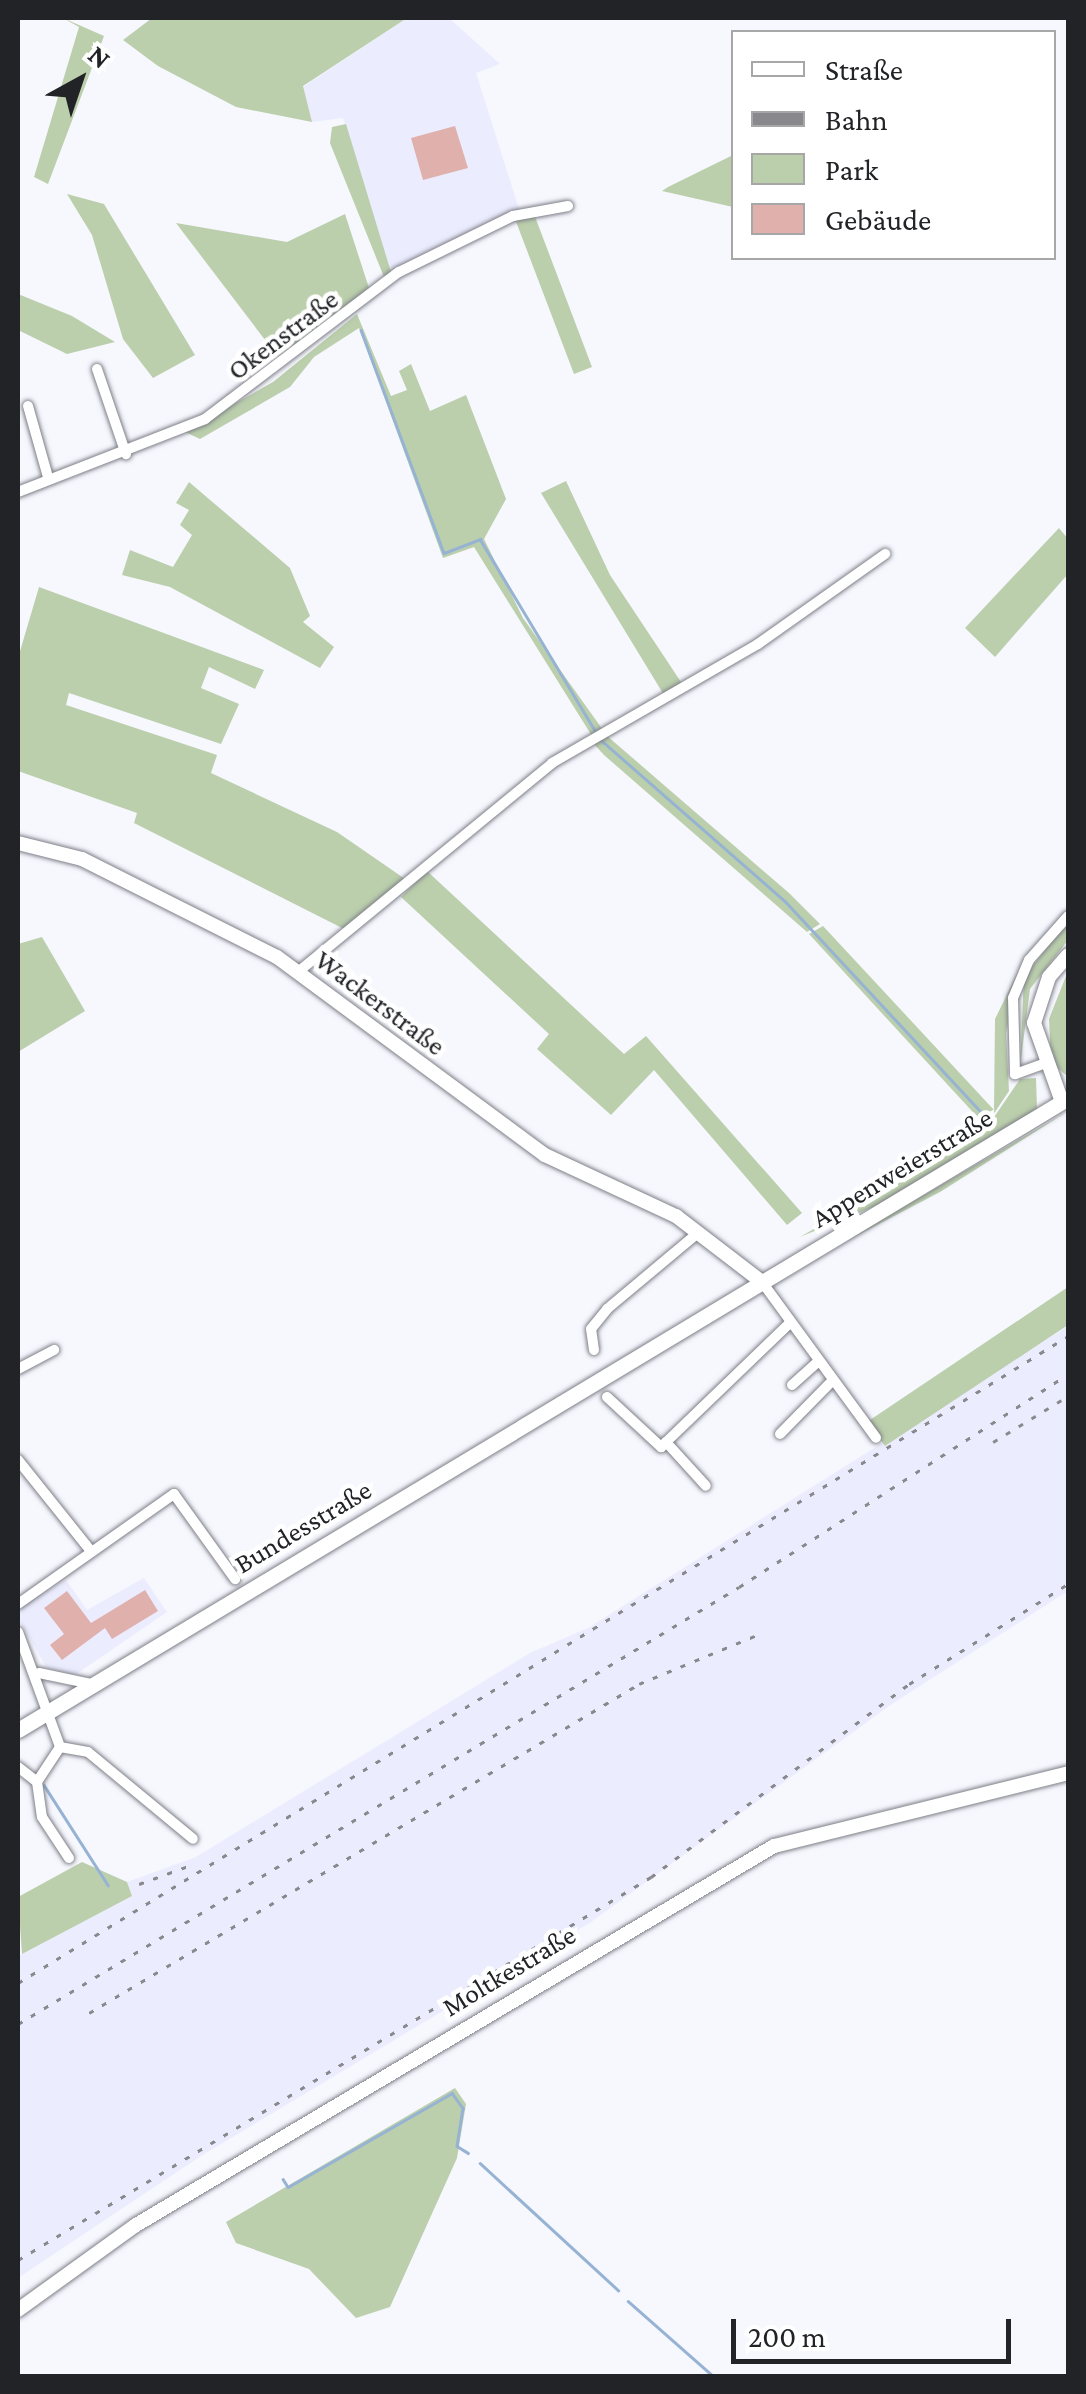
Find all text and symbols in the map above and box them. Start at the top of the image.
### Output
north arrow [30,30,130,130]
legend [731,30,1056,260]
text: N [82,39,117,75]
text: Straße [825,53,903,86]
text: Bahn [825,103,888,136]
text: Park [825,153,878,186]
text: Gebäude [825,203,931,236]
street label: Okenstraße [221,283,345,387]
street label: Wackerstraße [308,943,452,1063]
street label: Appenweierstraße [805,1101,999,1235]
street label: Bundesstraße [228,1473,378,1581]
street label: Moltkestraße [436,1918,582,2024]
scale bar [736,2299,1016,2361]
text: 200 m [748,2320,826,2353]

